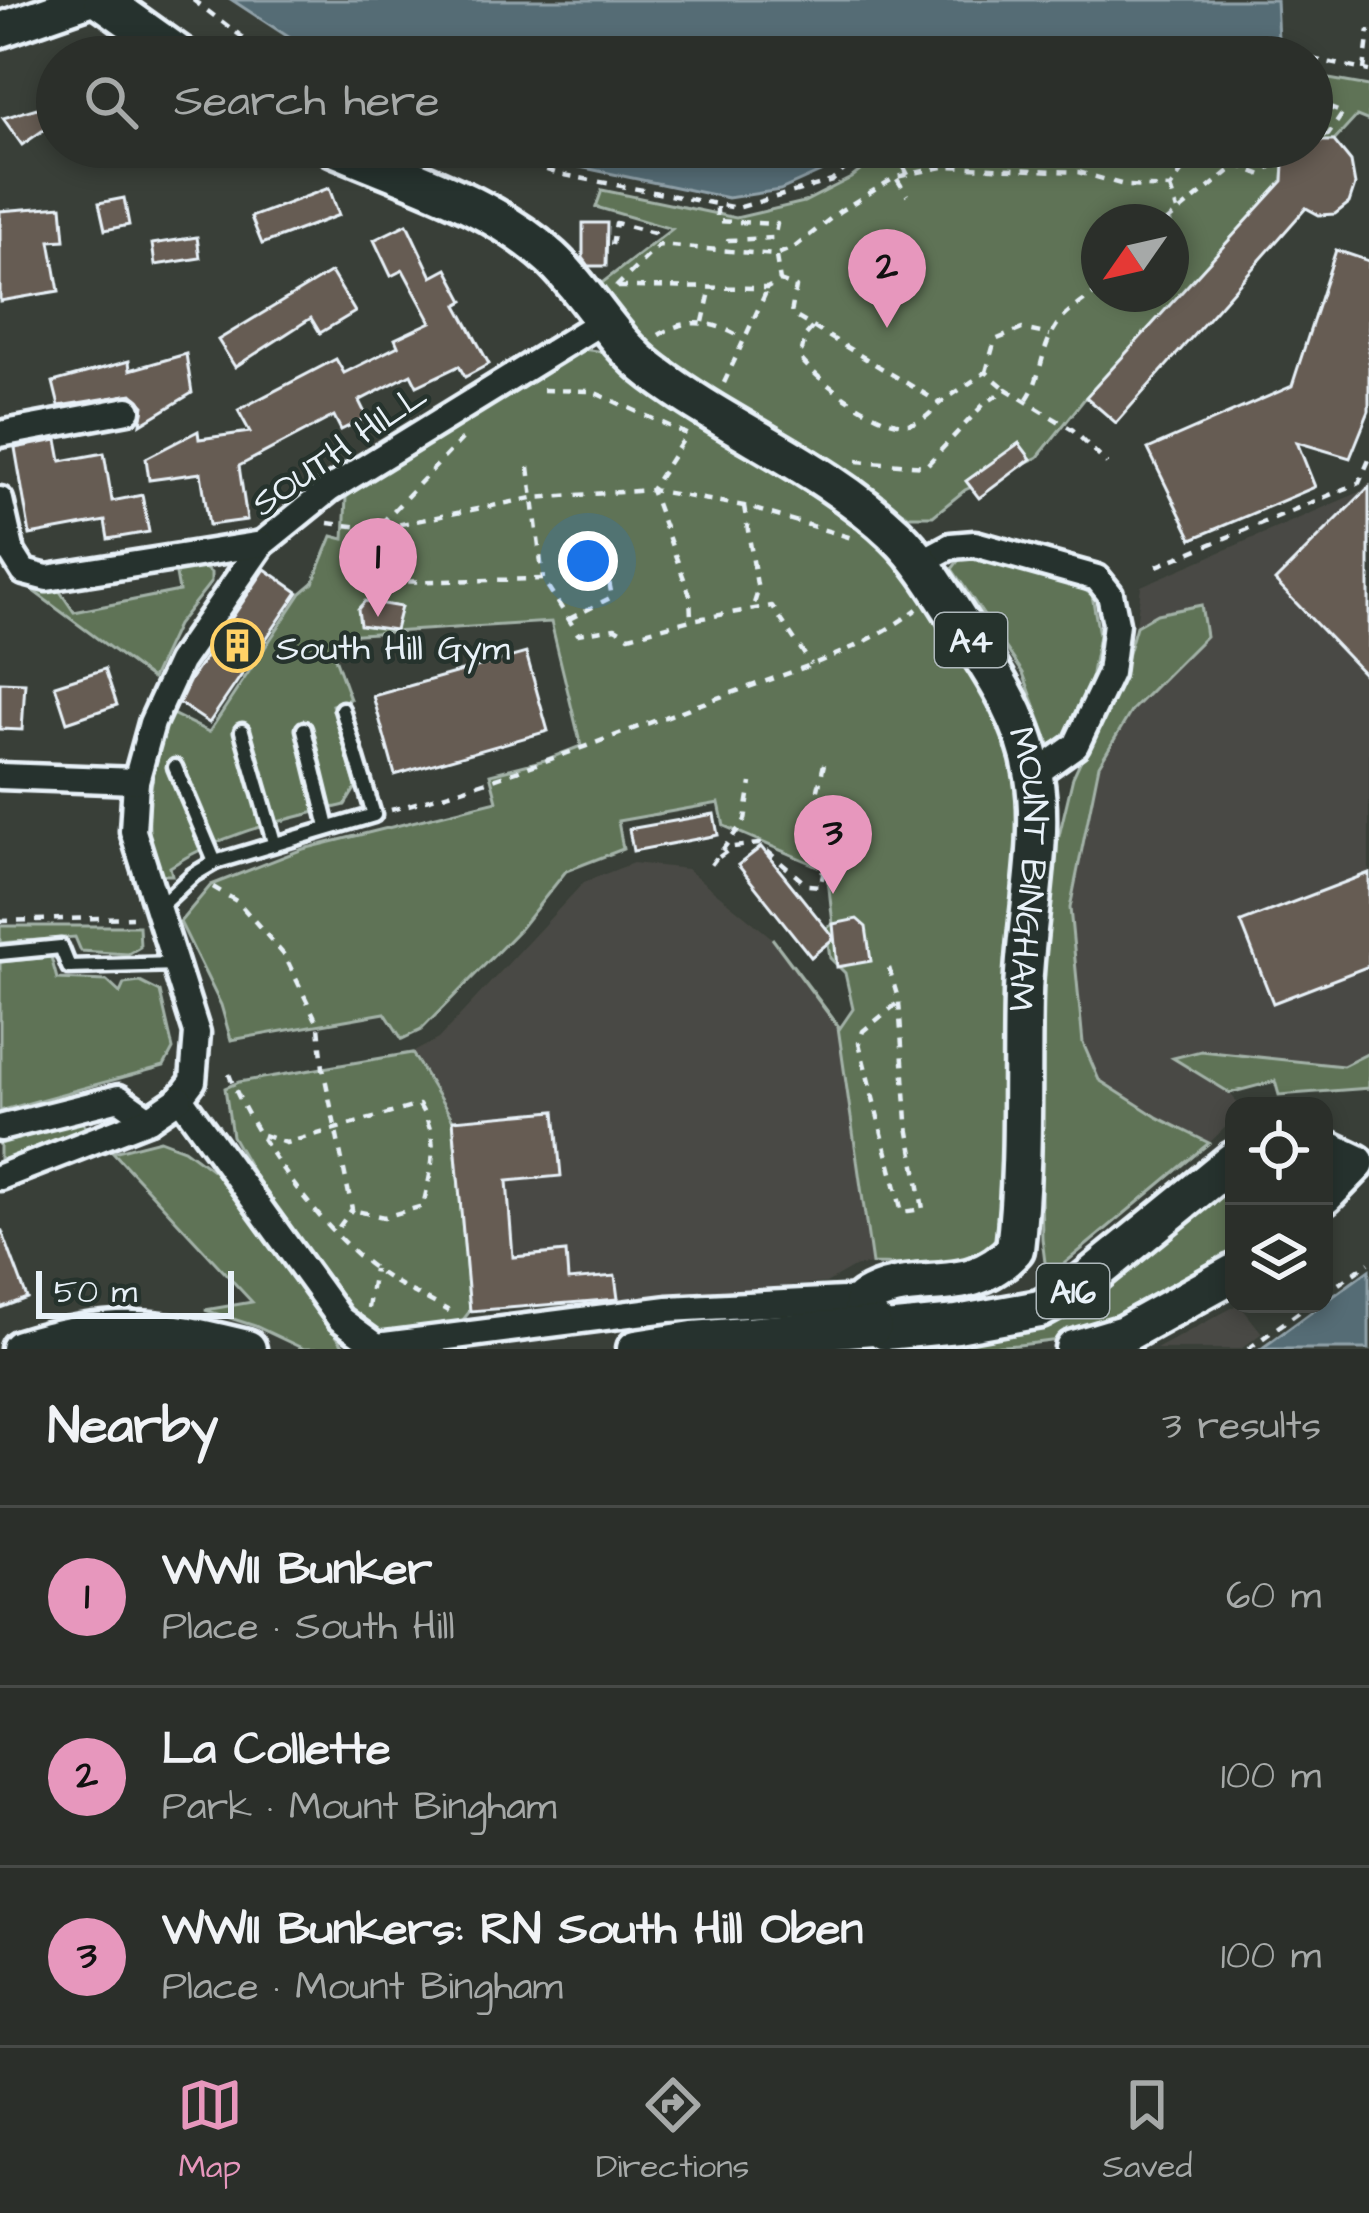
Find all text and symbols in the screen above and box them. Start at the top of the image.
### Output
search box [36,36,1333,168]
icon: search [78,69,144,135]
text: Search here [174,71,440,133]
north arrow [1081,204,1189,312]
pin: 2 [848,229,926,328]
street label: SOUTH HILL [242,371,437,529]
pin: 1 [339,518,417,617]
your location [558,531,618,591]
road number: A4 [935,613,1007,667]
building icon: South Hill Gym [209,618,265,674]
place label: South Hill Gym [276,623,510,674]
street label: MOUNT BINGHAM [994,720,1060,1012]
pin: 3 [794,795,872,894]
map controls [1225,1097,1333,1313]
button: locate [1225,1097,1333,1205]
button: layers [1225,1205,1333,1313]
road number: A16 [1037,1264,1109,1318]
scale bar [36,1265,234,1318]
text: 50 m [54,1269,137,1315]
text: Nearby [48,1392,218,1463]
text: 3 results [1162,1400,1321,1454]
text: WWII Bunker [162,1539,432,1601]
text: 1 [85,1570,90,1624]
text: 60 m [1226,1570,1321,1624]
text: Place · South Hill [162,1601,455,1655]
text: La Collette [162,1719,390,1781]
text: 2 [76,1750,98,1804]
text: 100 m [1221,1750,1321,1804]
text: Park · Mount Bingham [162,1781,557,1835]
text: WWII Bunkers: RN South Hill Oben [162,1899,863,1961]
text: 3 [77,1930,97,1984]
text: 100 m [1221,1930,1321,1984]
text: Place · Mount Bingham [162,1961,563,2015]
tab: Map [177,2072,243,2190]
tab: Directions [596,2072,749,2190]
tab: Saved [1102,2072,1192,2190]

